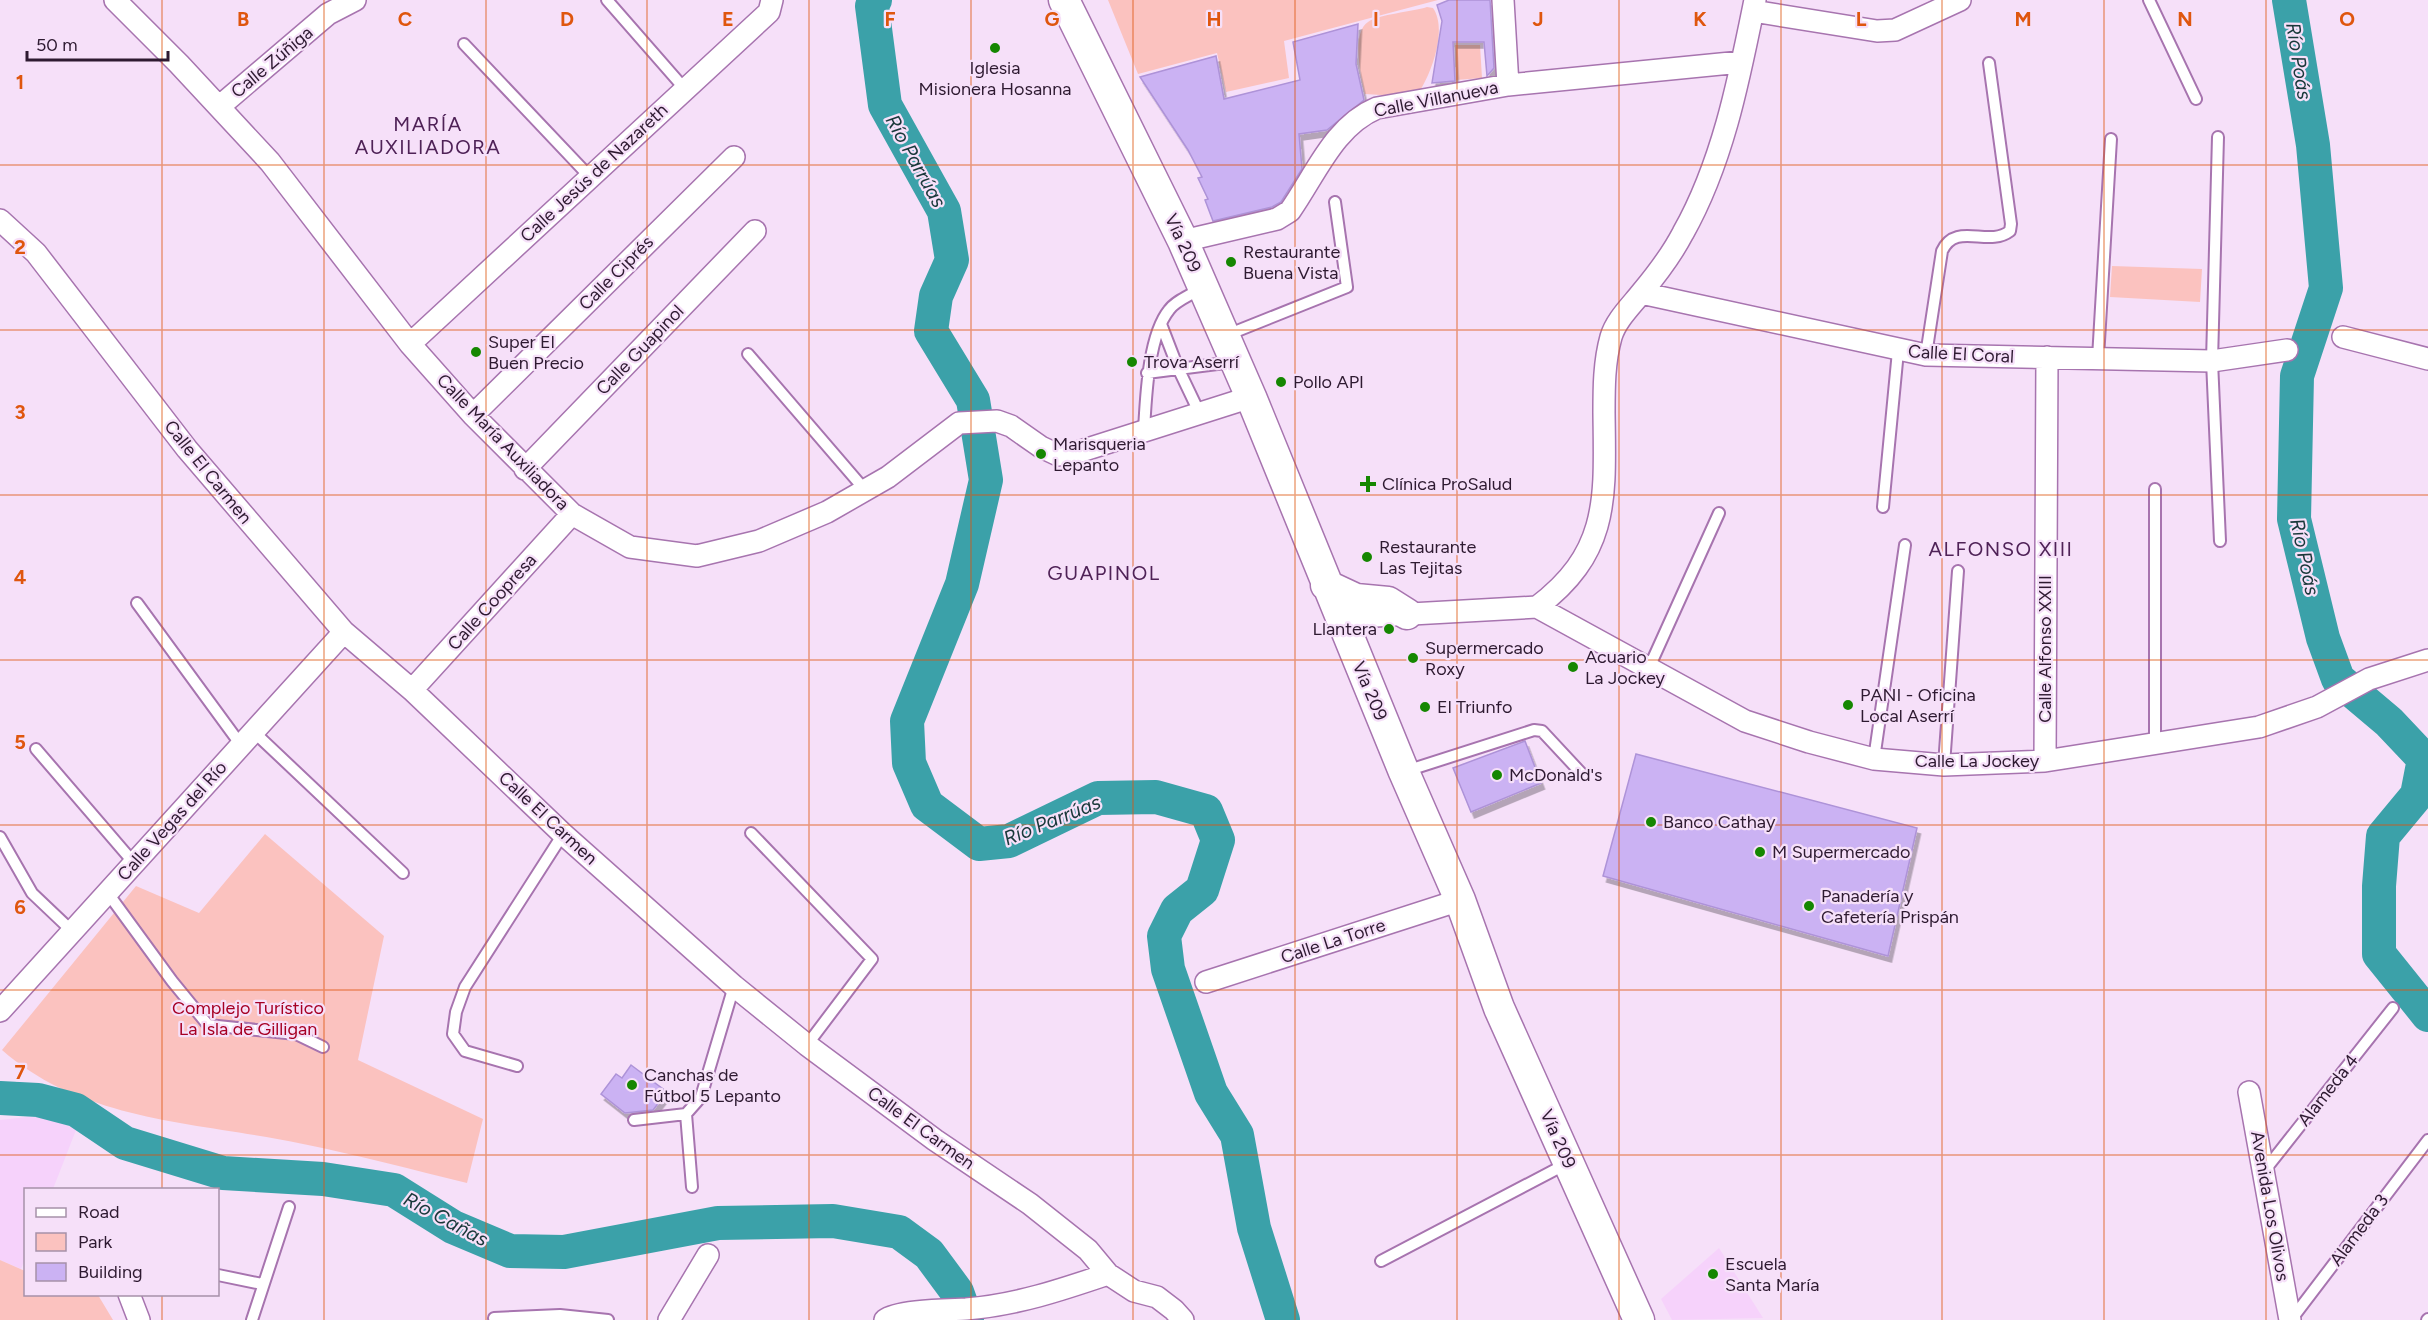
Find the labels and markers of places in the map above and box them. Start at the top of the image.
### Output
marker: Iglesia Misionera Hosanna [988,41,1002,55]
place label: Iglesia Misionera Hosanna [919,57,1071,100]
place label: Restaurante Buena Vista [1243,241,1341,284]
marker: Restaurante Buena Vista [1224,255,1238,269]
place label: Super El Buen Precio [488,331,584,374]
marker: Super El Buen Precio [469,345,483,359]
place label: Trova Aserrí [1144,351,1240,373]
marker: Trova Aserrí [1125,355,1139,369]
place label: Pollo API [1293,371,1364,393]
marker: Pollo API [1274,375,1288,389]
place label: Marisqueria Lepanto [1053,433,1146,476]
marker: Marisqueria Lepanto [1034,447,1048,461]
place label: Clínica ProSalud [1382,473,1512,495]
marker: Clínica ProSalud [1359,475,1377,493]
place label: Restaurante Las Tejitas [1379,536,1477,579]
marker: Restaurante Las Tejitas [1360,550,1374,564]
place label: Llantera [1313,618,1377,640]
marker: Llantera [1382,622,1396,636]
place label: Supermercado Roxy [1425,637,1544,680]
place label: Acuario La Jockey [1585,646,1666,689]
marker: Supermercado Roxy [1406,651,1420,665]
marker: Acuario La Jockey [1566,660,1580,674]
place label: PANI - Oficina Local Aserrí [1860,684,1976,727]
place label: El Triunfo [1437,696,1513,718]
marker: PANI - Oficina Local Aserrí [1841,698,1855,712]
marker: El Triunfo [1418,700,1432,714]
place label: McDonald's [1509,764,1603,786]
marker: McDonald's [1490,768,1504,782]
place label: Banco Cathay [1663,811,1776,833]
marker: Banco Cathay [1644,815,1658,829]
place label: M Supermercado [1772,841,1910,863]
marker: M Supermercado [1753,845,1767,859]
place label: Panadería y Cafetería Prispán [1821,885,1959,928]
marker: Panadería y Cafetería Prispán [1802,899,1816,913]
place label: Canchas de Fútbol 5 Lepanto [644,1064,781,1107]
marker: Canchas de Fútbol 5 Lepanto [625,1078,639,1092]
place label: Escuela Santa María [1725,1253,1820,1296]
marker: Escuela Santa María [1706,1267,1720,1281]

